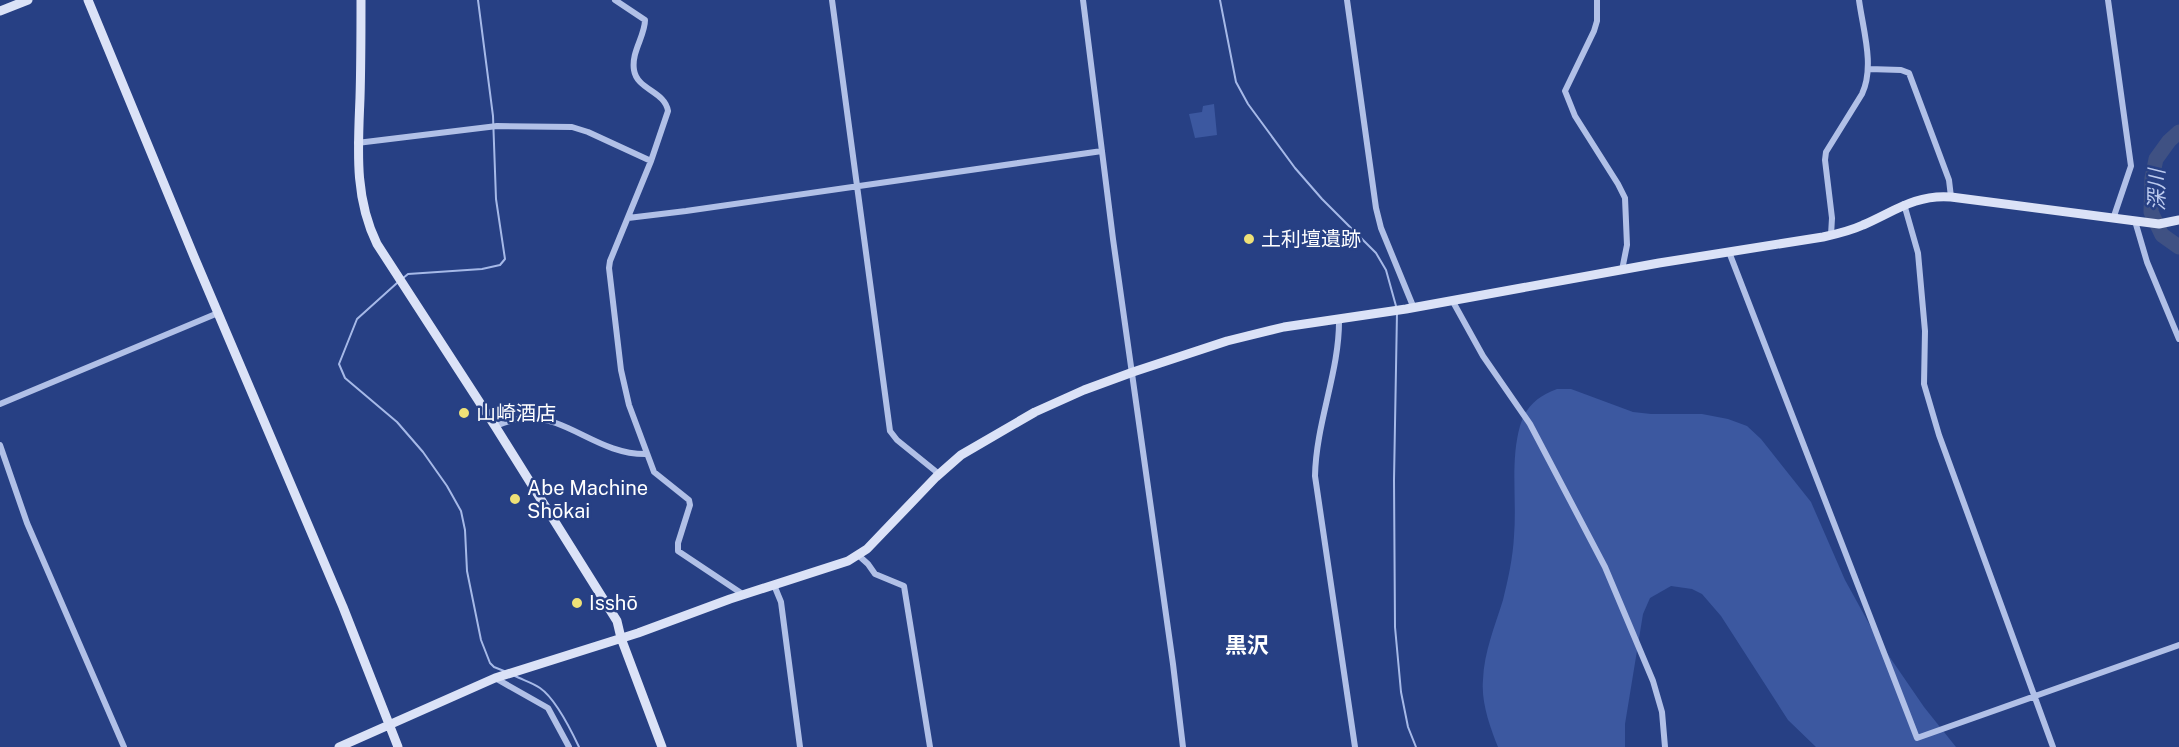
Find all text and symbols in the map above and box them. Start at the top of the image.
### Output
water label: 深川 [2144,167,2169,211]
place label: 土利壇遺跡 [1261,227,1361,251]
marker: 土利壇遺跡 [1242,232,1256,246]
place label: 山崎酒店 [476,401,556,425]
marker: 山崎酒店 [457,406,471,420]
place label: Abe Machine Shōkai [527,476,648,523]
marker: Abe Machine Shōkai [508,492,522,506]
place label: Isshō [589,591,638,615]
marker: Isshō [570,596,584,610]
district label: 黒沢 [1225,632,1269,658]

